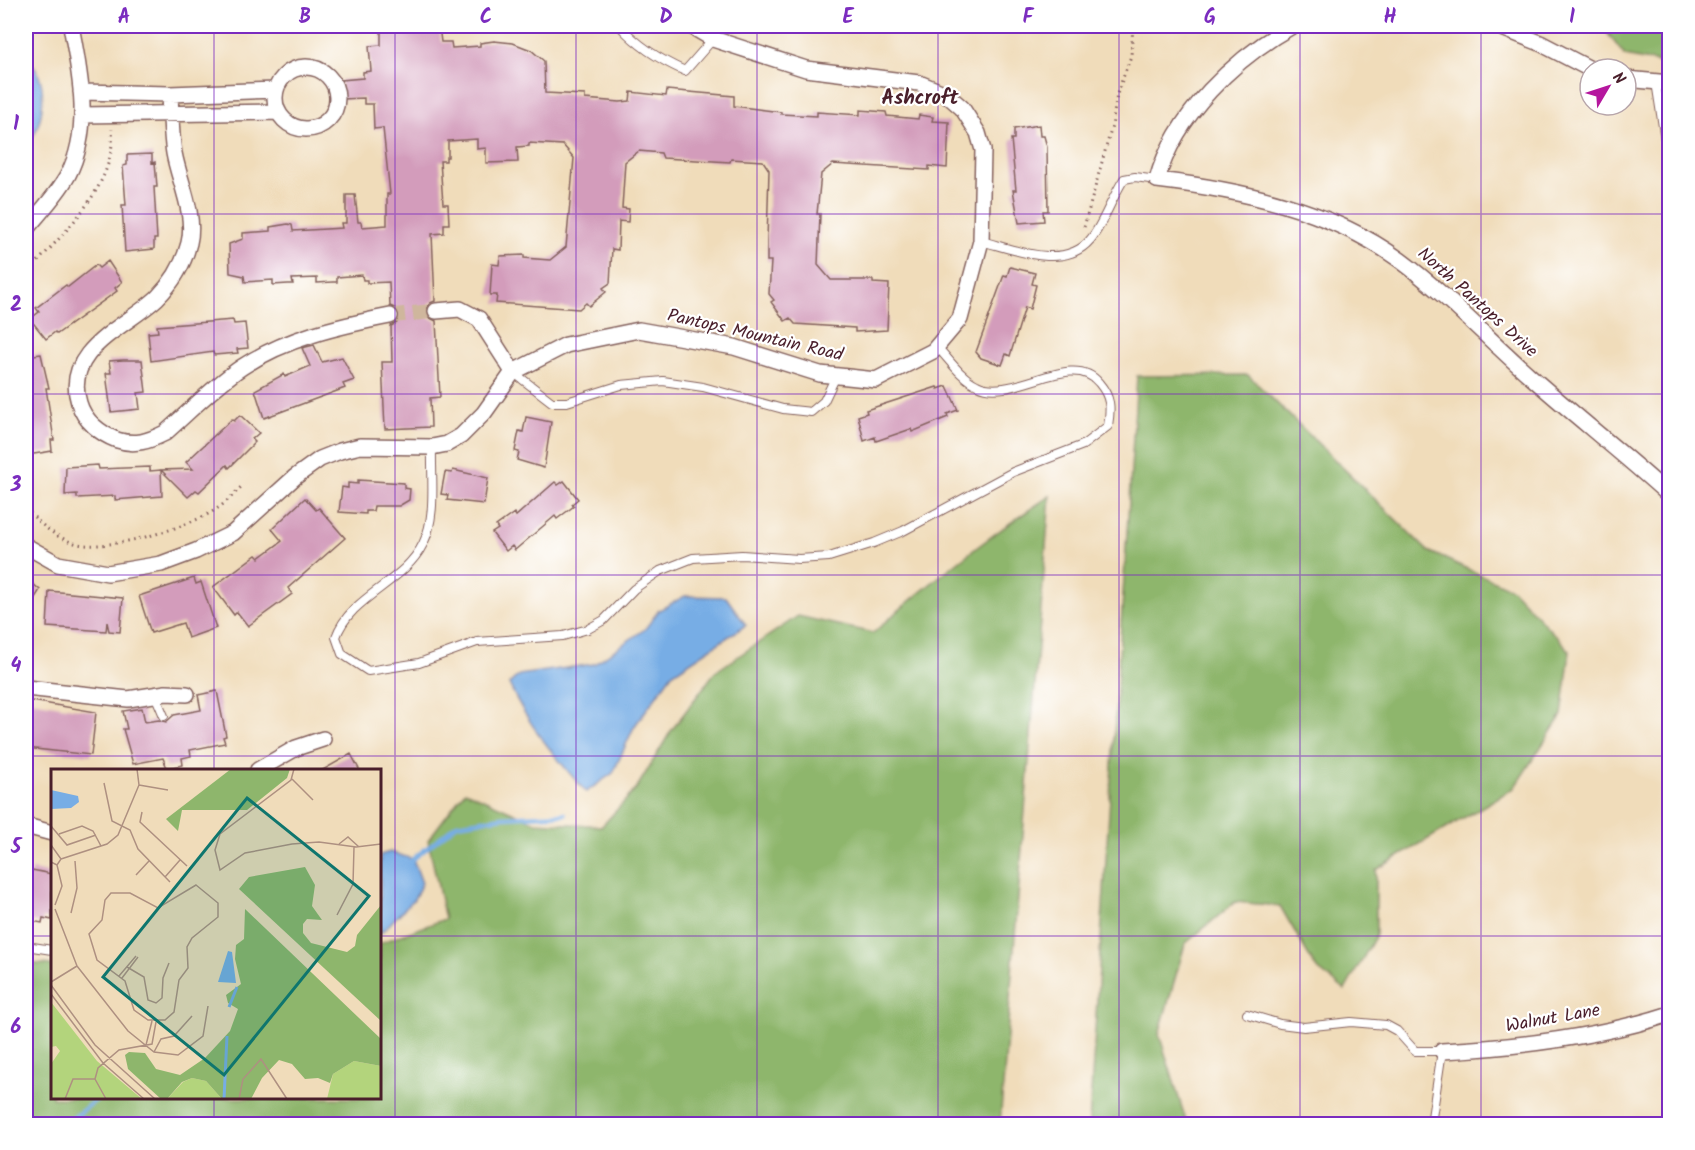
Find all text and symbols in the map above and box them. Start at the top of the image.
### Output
text: A [118,2,130,34]
text: B [299,2,311,34]
text: C [480,2,492,34]
text: D [659,2,673,34]
text: E [842,2,854,34]
text: F [1023,2,1035,34]
text: G [1204,2,1216,34]
text: H [1383,2,1397,34]
text: I [1569,2,1575,34]
north arrow [1578,57,1638,117]
text: N [1606,67,1631,90]
district label: Ashcroft [881,83,960,115]
text: 1 [13,109,19,141]
street label: North Pantops Drive [1410,241,1544,365]
text: 2 [10,290,22,322]
street label: Pantops Mountain Road [664,302,847,371]
text: 3 [10,470,22,502]
text: 4 [11,651,22,683]
inset map [51,769,381,1099]
text: 5 [10,832,23,864]
street label: Walnut Lane [1504,996,1602,1042]
text: 6 [11,1012,22,1044]

